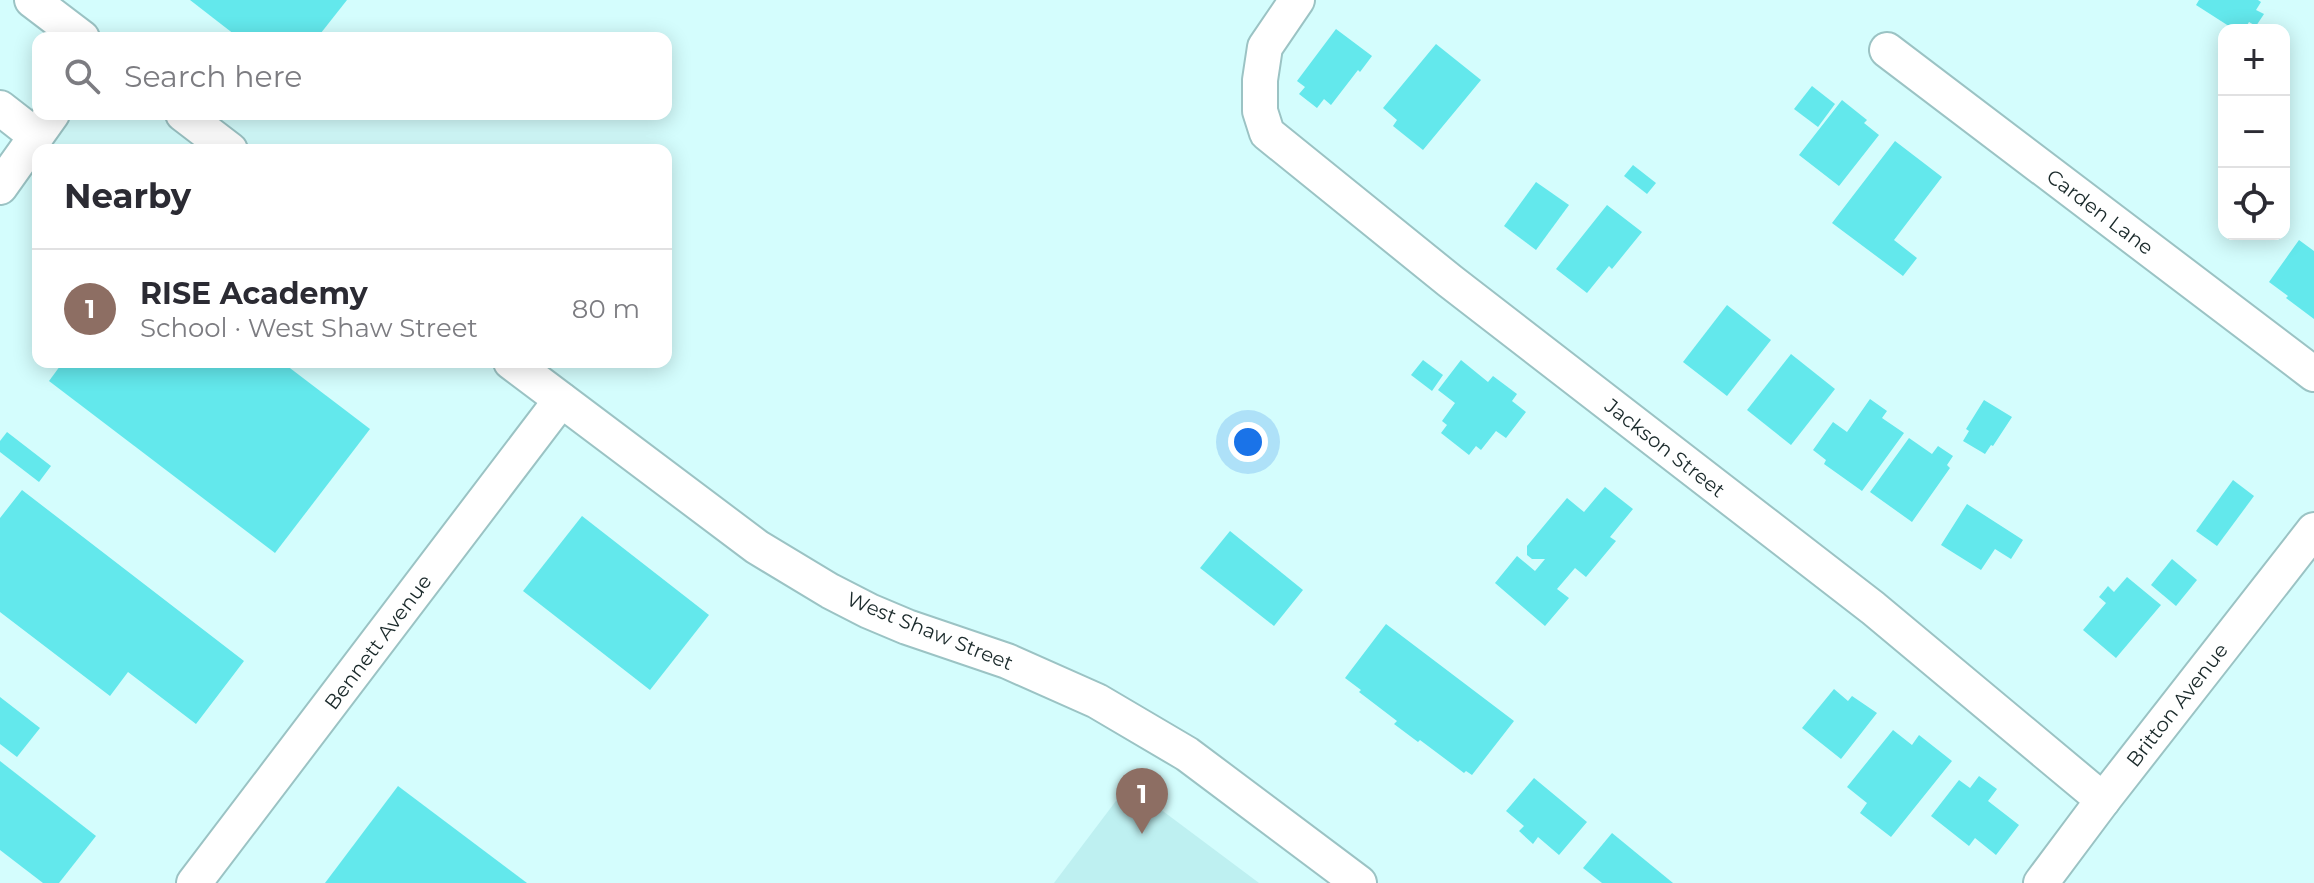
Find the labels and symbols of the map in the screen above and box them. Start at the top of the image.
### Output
street label: Carden Lane [2042,164,2158,260]
street label: Jackson Street [1599,393,1730,502]
your location [1228,422,1268,462]
street label: Bennett Avenue [319,570,437,714]
street label: West Shaw Street [843,587,1017,675]
street label: Britton Avenue [2121,638,2233,772]
pin: 1 [1116,768,1168,834]

